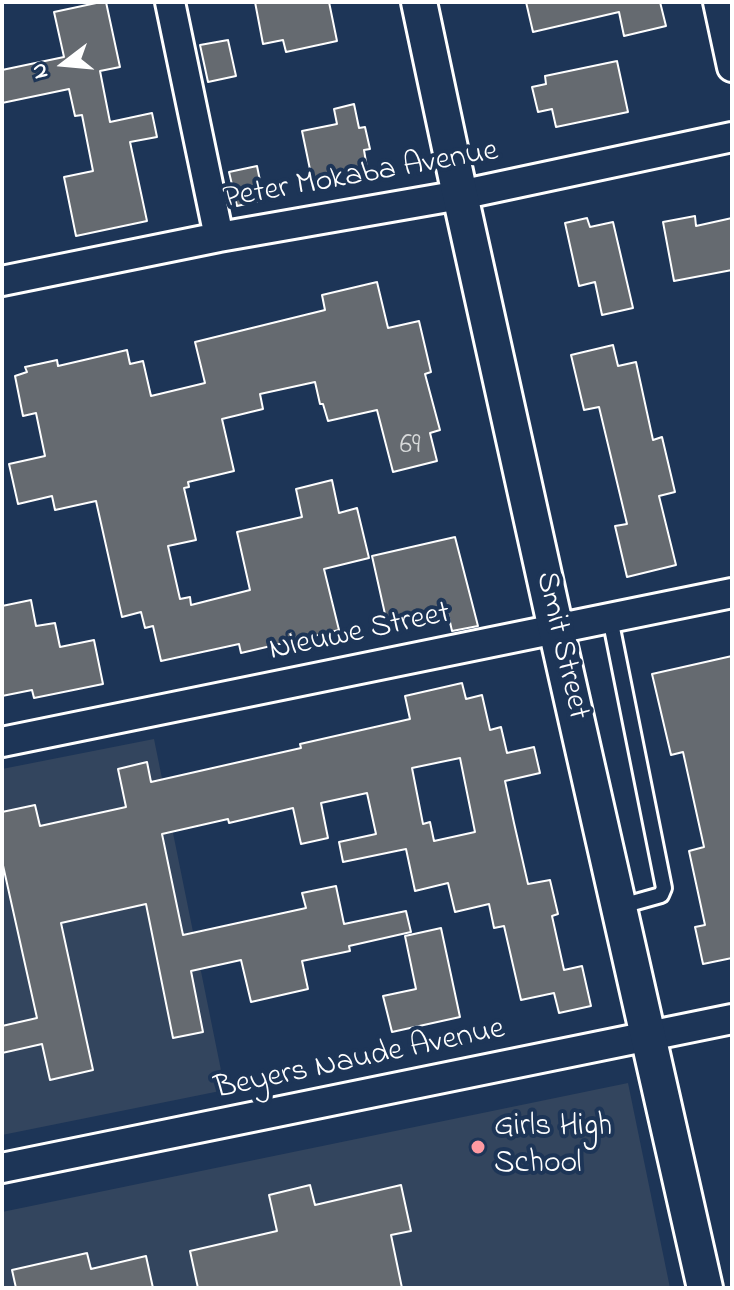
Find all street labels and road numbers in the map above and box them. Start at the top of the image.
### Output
street label: Peter Mokaba Avenue [221,134,501,220]
street label: Smit Street [524,568,596,724]
street label: Nieuwe Street [266,596,454,672]
street label: Beyers Naude Avenue [212,1012,508,1110]

